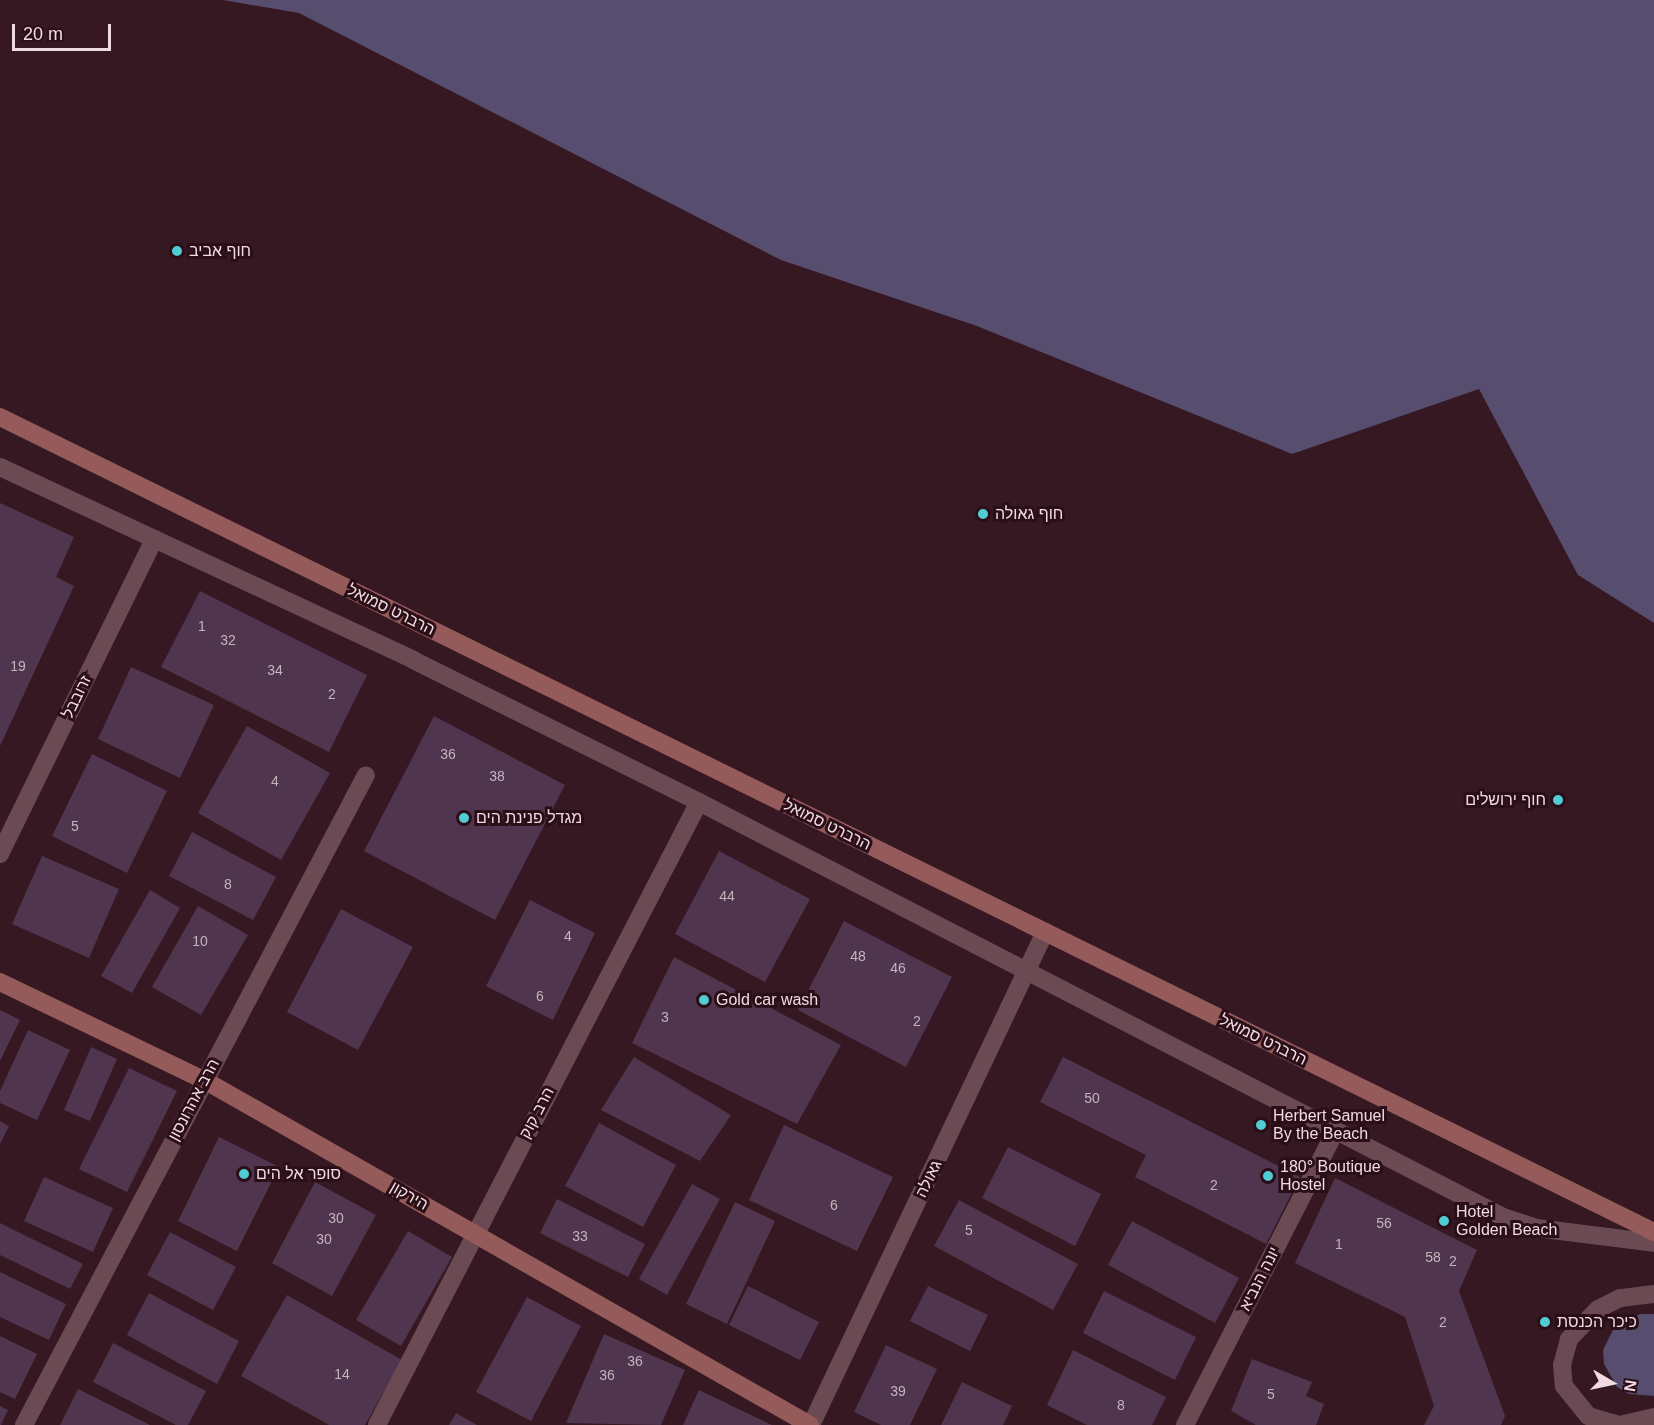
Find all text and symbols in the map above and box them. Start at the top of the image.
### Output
scale bar [15,12,114,50]
text: 20 m [23,24,63,44]
place label: חוף אביב [189,241,251,261]
marker: חוף אביב [170,244,184,258]
place label: חוף גאולה [995,504,1063,524]
marker: חוף גאולה [976,507,990,521]
street label: הרברט סמואל [344,581,438,639]
house number: 1 [198,618,206,634]
house number: 32 [220,632,236,648]
house number: 19 [10,658,26,674]
house number: 34 [267,662,283,678]
street label: זרובבל [58,672,96,722]
house number: 2 [328,686,336,702]
house number: 36 [440,746,456,762]
house number: 38 [489,768,505,784]
house number: 4 [271,773,279,789]
place label: חוף ירושלים [1465,790,1546,810]
marker: חוף ירושלים [1551,793,1565,807]
street label: הרברט סמואל [780,796,874,854]
place label: מגדל פנינת הים [476,808,582,828]
marker: מגדל פנינת הים [457,811,471,825]
house number: 5 [71,818,79,834]
house number: 8 [224,876,232,892]
house number: 44 [719,888,735,904]
house number: 4 [564,928,572,944]
house number: 10 [192,933,208,949]
house number: 48 [850,948,866,964]
house number: 46 [890,960,906,976]
house number: 6 [536,988,544,1004]
place label: Gold car wash [716,990,818,1010]
marker: Gold car wash [697,993,711,1007]
house number: 3 [661,1009,669,1025]
street label: הרברט סמואל [1216,1011,1310,1069]
house number: 2 [913,1013,921,1029]
street label: הרב אהרונסון [164,1056,224,1144]
street label: הרב קוק [516,1084,558,1142]
house number: 50 [1084,1090,1100,1106]
place label: Herbert Samuel By the Beach [1273,1106,1385,1144]
marker: Herbert Samuel By the Beach [1254,1118,1268,1132]
street label: גאולה [912,1157,946,1201]
place label: 180° Boutique Hostel [1280,1157,1381,1195]
place label: סופר אל הים [256,1164,341,1184]
marker: סופר אל הים [237,1167,251,1181]
marker: 180° Boutique Hostel [1261,1169,1275,1183]
house number: 2 [1210,1177,1218,1193]
street label: הירקון [387,1178,431,1214]
house number: 6 [830,1197,838,1213]
place label: Hotel Golden Beach [1456,1202,1557,1240]
house number: 30 [328,1210,344,1226]
marker: Hotel Golden Beach [1437,1214,1451,1228]
house number: 56 [1376,1215,1392,1231]
house number: 5 [965,1222,973,1238]
house number: 33 [572,1228,588,1244]
house number: 30 [316,1231,332,1247]
house number: 1 [1335,1236,1343,1252]
street label: יונה הנביא [1236,1244,1284,1314]
house number: 58 [1425,1249,1441,1265]
house number: 2 [1449,1253,1457,1269]
place label: כיכר הכנסת [1557,1312,1637,1332]
house number: 2 [1439,1314,1447,1330]
marker: כיכר הכנסת [1538,1315,1552,1329]
house number: 36 [627,1353,643,1369]
north arrow [1582,1353,1642,1413]
house number: 14 [334,1366,350,1382]
house number: 36 [599,1367,615,1383]
text: N [1621,1379,1640,1393]
house number: 39 [890,1383,906,1399]
house number: 5 [1267,1386,1275,1402]
house number: 8 [1117,1397,1125,1413]

